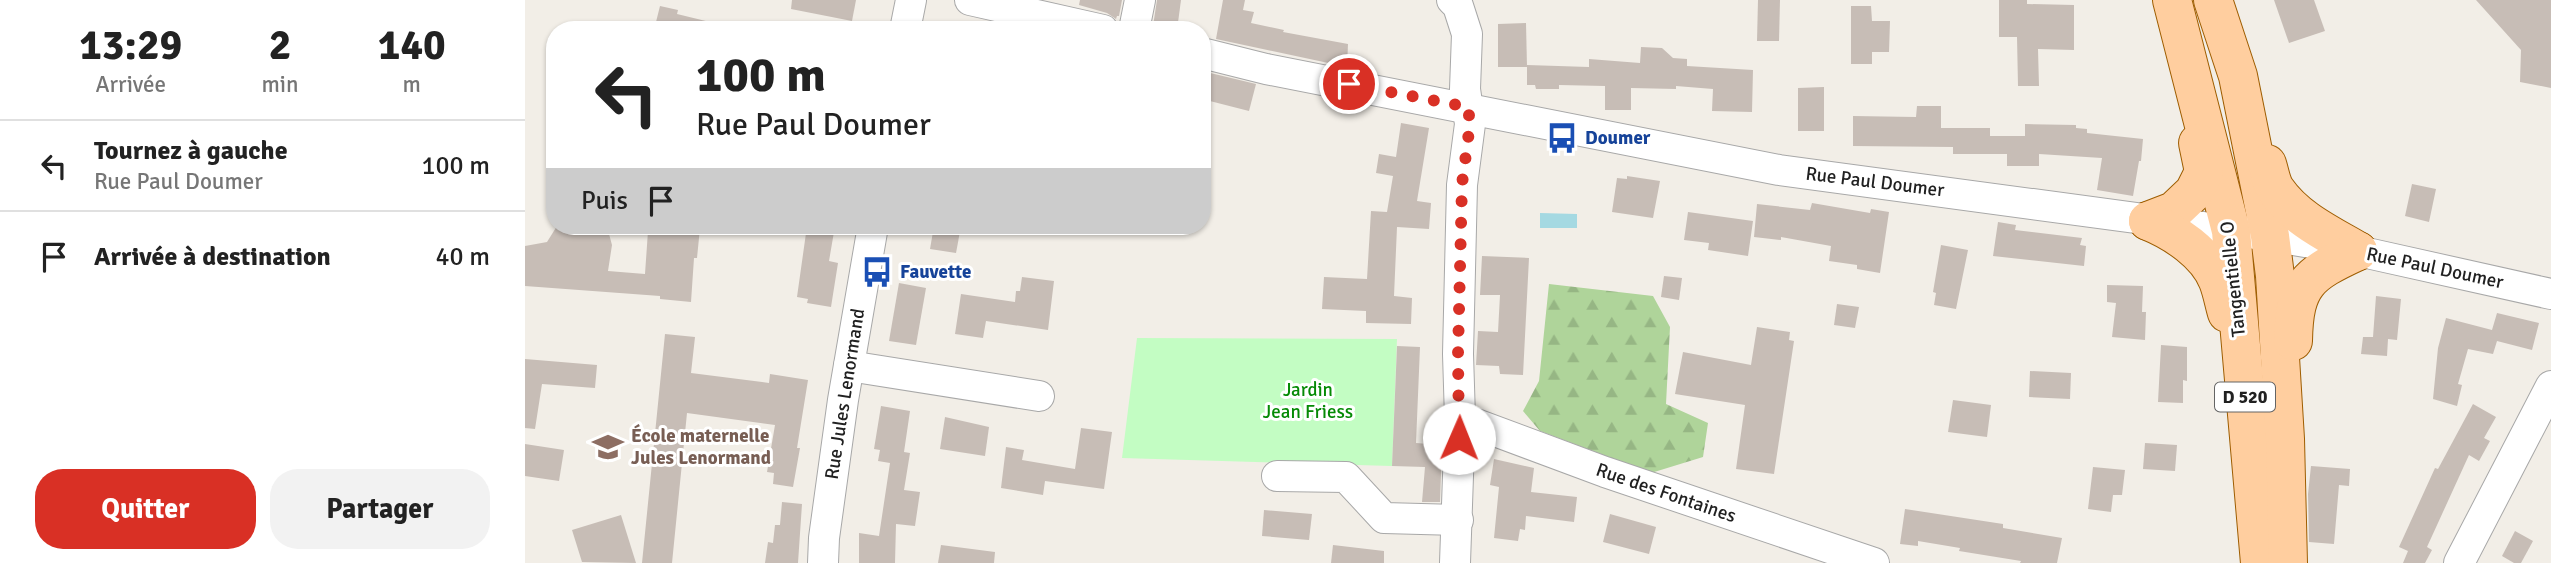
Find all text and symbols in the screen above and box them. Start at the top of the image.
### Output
text: 13:29 [79,20,182,71]
text: 2 [269,20,291,71]
text: 140 [378,20,446,71]
text: 100 m [696,45,826,105]
icon: left [581,49,672,140]
pin [1319,54,1379,114]
icon: arrive [1330,65,1368,103]
text: Arrivée [95,70,166,99]
text: min [261,70,299,99]
text: m [403,70,421,99]
text: Rue Paul Doumer [696,105,931,144]
bus stop icon: Doumer [1545,121,1579,155]
place label: Doumer [1585,126,1651,150]
text: Tournez à gauche [94,135,288,167]
icon: left [35,147,73,185]
text: 100 m [421,150,490,182]
street label: Rue Paul Doumer [1804,162,1946,202]
text: Rue Paul Doumer [94,167,263,196]
icon: arrive [642,182,680,220]
text: Puis [581,185,628,217]
street label: Tangentielle O [2215,220,2251,338]
icon: arrive [35,238,73,276]
text: Arrivée à destination [94,241,331,273]
text: 40 m [435,241,490,273]
street label: Rue Paul Doumer [2364,242,2506,294]
bus stop icon: Fauvette [860,255,894,289]
place label: Fauvette [900,260,971,284]
street label: Rue Jules Lenormand [820,307,870,481]
park label: Jardin Jean Friess [1263,378,1353,424]
road number: D 520 [2215,382,2275,412]
position arrow [1422,401,1496,475]
place label: École maternelle Jules Lenormand [631,424,771,470]
school or university icon: École maternelle Jules Lenormand [591,430,625,464]
street label: Rue des Fontaines [1593,458,1739,528]
button: Quitter [35,469,256,549]
button: Partager [270,469,490,549]

